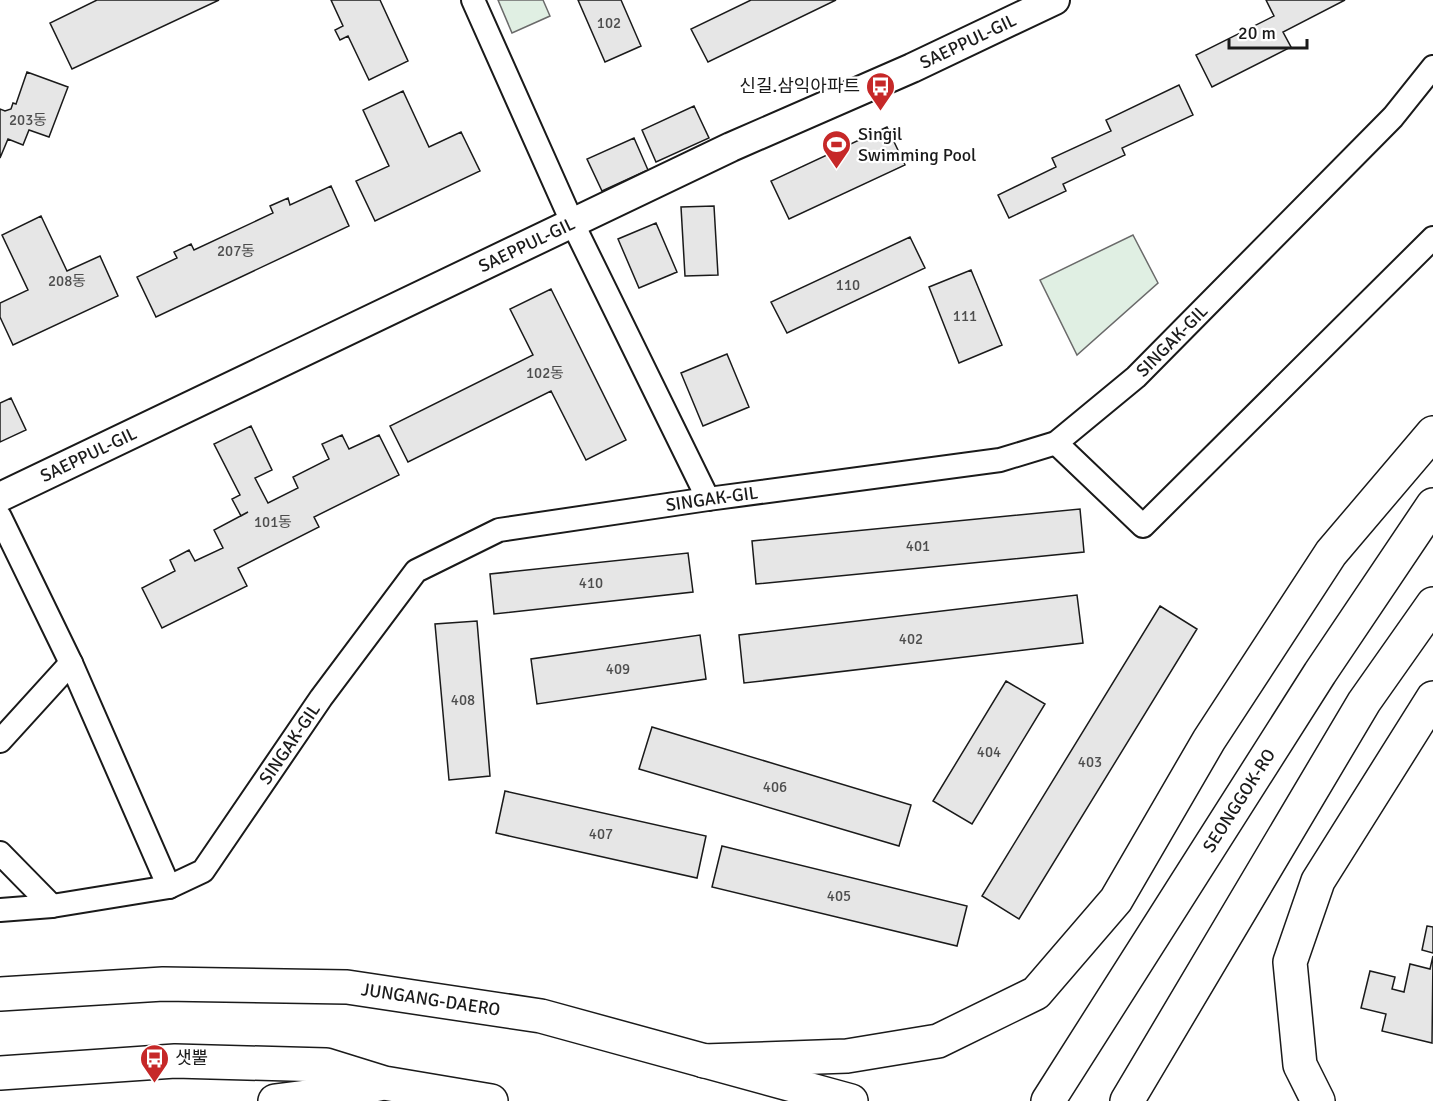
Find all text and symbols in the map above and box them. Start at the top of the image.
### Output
street label: SAEPPUL-GIL [916,9,1020,74]
scale bar [1229,12,1307,50]
house number: 102 [597,14,621,32]
text: 20 m [1238,22,1276,44]
bus stop icon: 신길.삼익아파트 [865,70,897,112]
place label: 신길.삼익아파트 [739,75,860,97]
house number: 203동 [9,111,47,129]
place label: Singil Swimming Pool [858,123,976,166]
sports icon: Singil Swimming Pool [821,128,853,170]
street label: SAEPPUL-GIL [475,212,578,277]
house number: 207동 [217,242,255,260]
house number: 208동 [48,272,86,290]
house number: 110 [836,276,860,294]
street label: SINGAK-GIL [1131,300,1212,382]
house number: 111 [953,307,977,325]
house number: 102동 [526,364,564,382]
street label: SAEPPUL-GIL [37,422,140,487]
street label: SINGAK-GIL [664,481,759,516]
house number: 101동 [254,513,292,531]
house number: 401 [906,537,930,555]
house number: 410 [579,574,603,592]
house number: 402 [899,630,923,648]
house number: 409 [606,660,630,678]
house number: 408 [451,691,475,709]
street label: SINGAK-GIL [254,699,325,789]
house number: 404 [977,743,1001,761]
street label: SEONGGOK-RO [1198,745,1280,856]
house number: 403 [1078,753,1102,771]
house number: 406 [763,778,787,796]
house number: 407 [589,825,613,843]
house number: 405 [827,887,851,905]
street label: JUNGANG-DAERO [360,978,502,1021]
bus stop icon: 샛뿔 [138,1042,170,1084]
place label: 샛뿔 [175,1047,208,1069]

